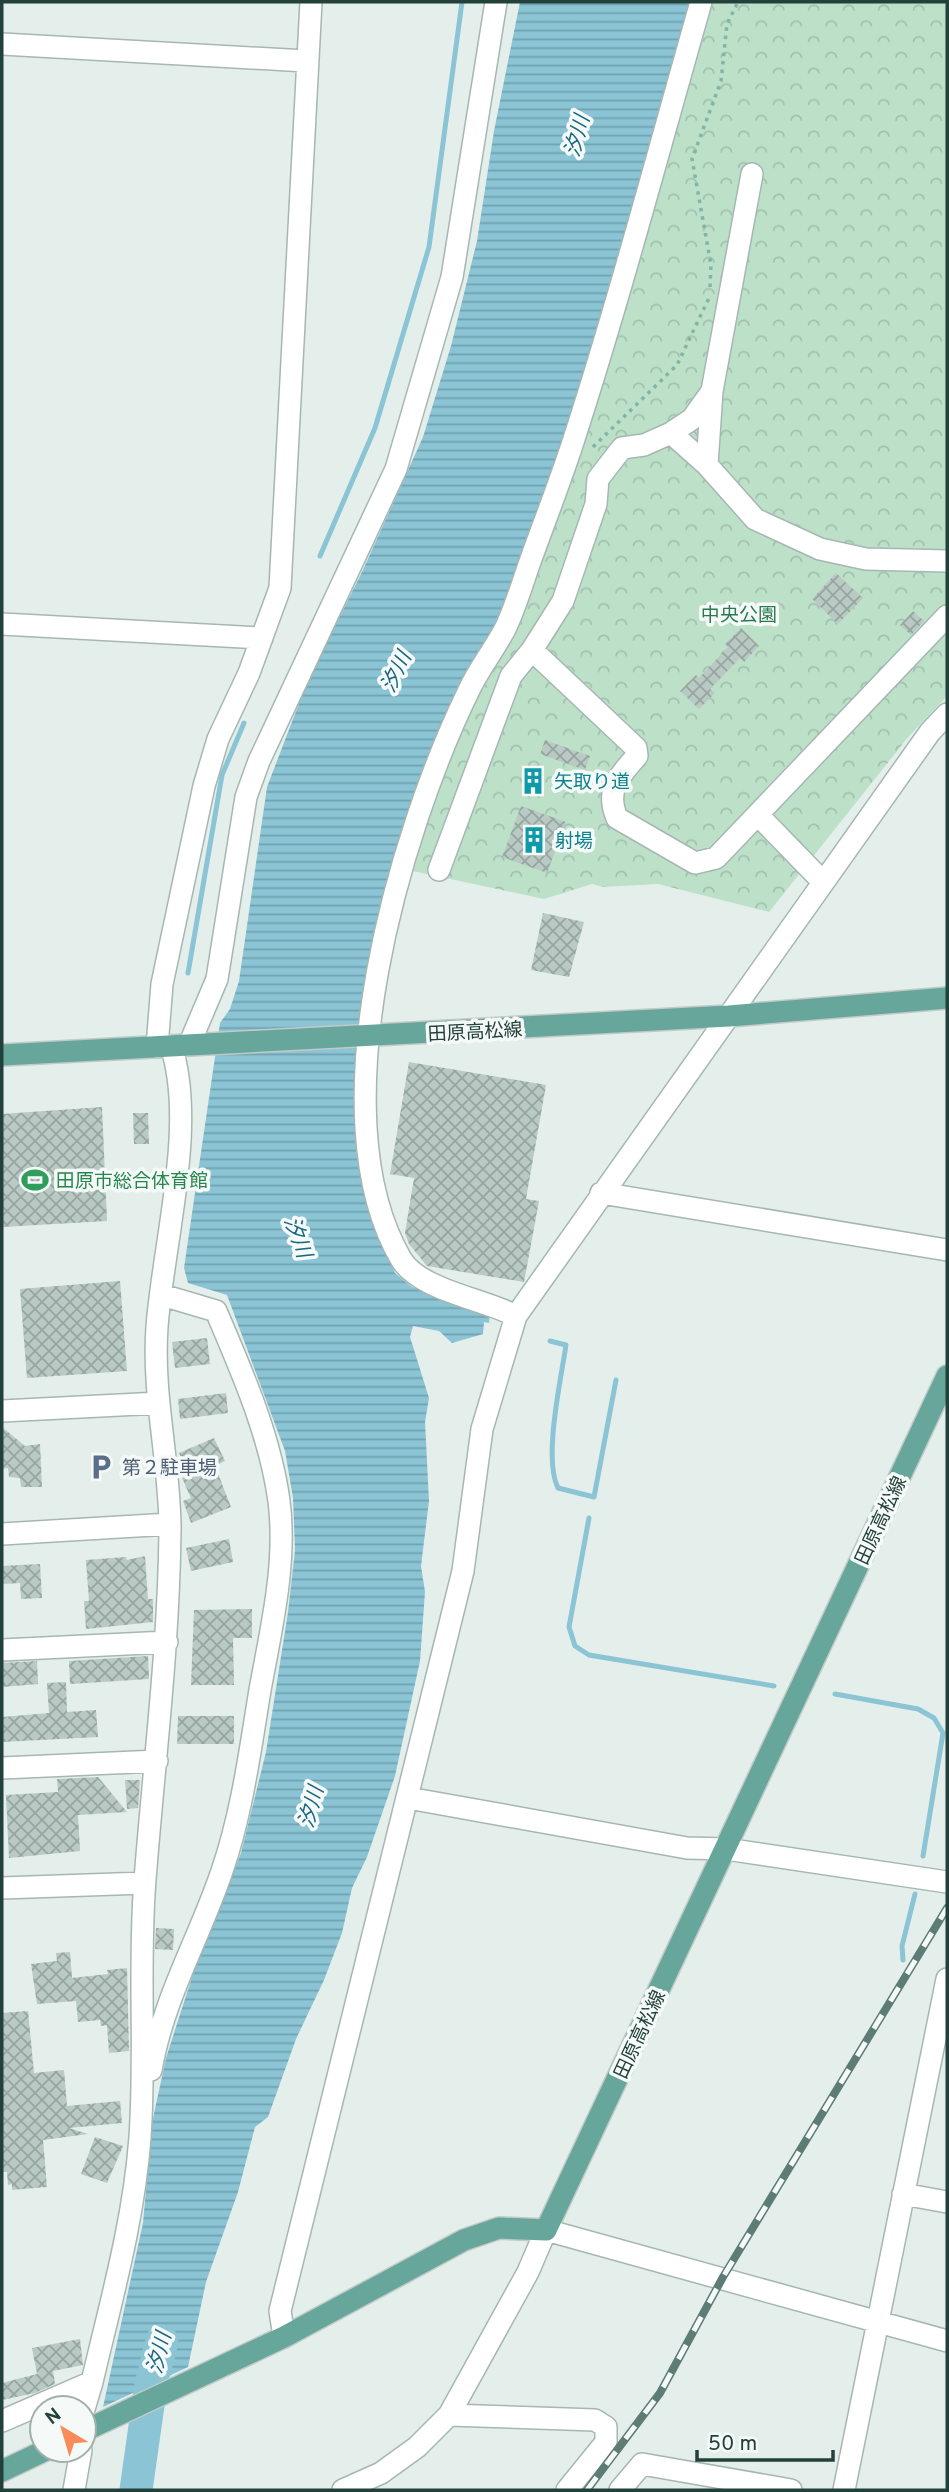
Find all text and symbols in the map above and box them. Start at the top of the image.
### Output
water label: 汐川 [560,111,597,160]
park label: 中央公園 [701,604,777,628]
water label: 汐川 [376,646,420,697]
building icon: 矢取り道 [518,766,548,796]
place label: 矢取り道 [554,771,630,795]
building icon: 射場 [519,825,549,855]
place label: 射場 [555,830,593,854]
street label: 田原高松線 [427,1019,523,1047]
sports icon: 田原市総合体育館 [20,1165,50,1195]
place label: 田原市総合体育館 [56,1170,208,1194]
water label: 汐川 [277,1213,317,1264]
parking icon: 第２駐車場 [86,1452,116,1482]
place label: 第２駐車場 [122,1457,217,1481]
street label: 田原高松線 [851,1473,913,1569]
water label: 汐川 [294,1782,331,1831]
street label: 田原高松線 [610,1987,672,2083]
water label: 汐川 [142,2328,179,2377]
north arrow [28,2394,98,2464]
text: N [41,2404,67,2431]
scale bar [697,2418,834,2462]
text: 50 m [708,2431,757,2458]

